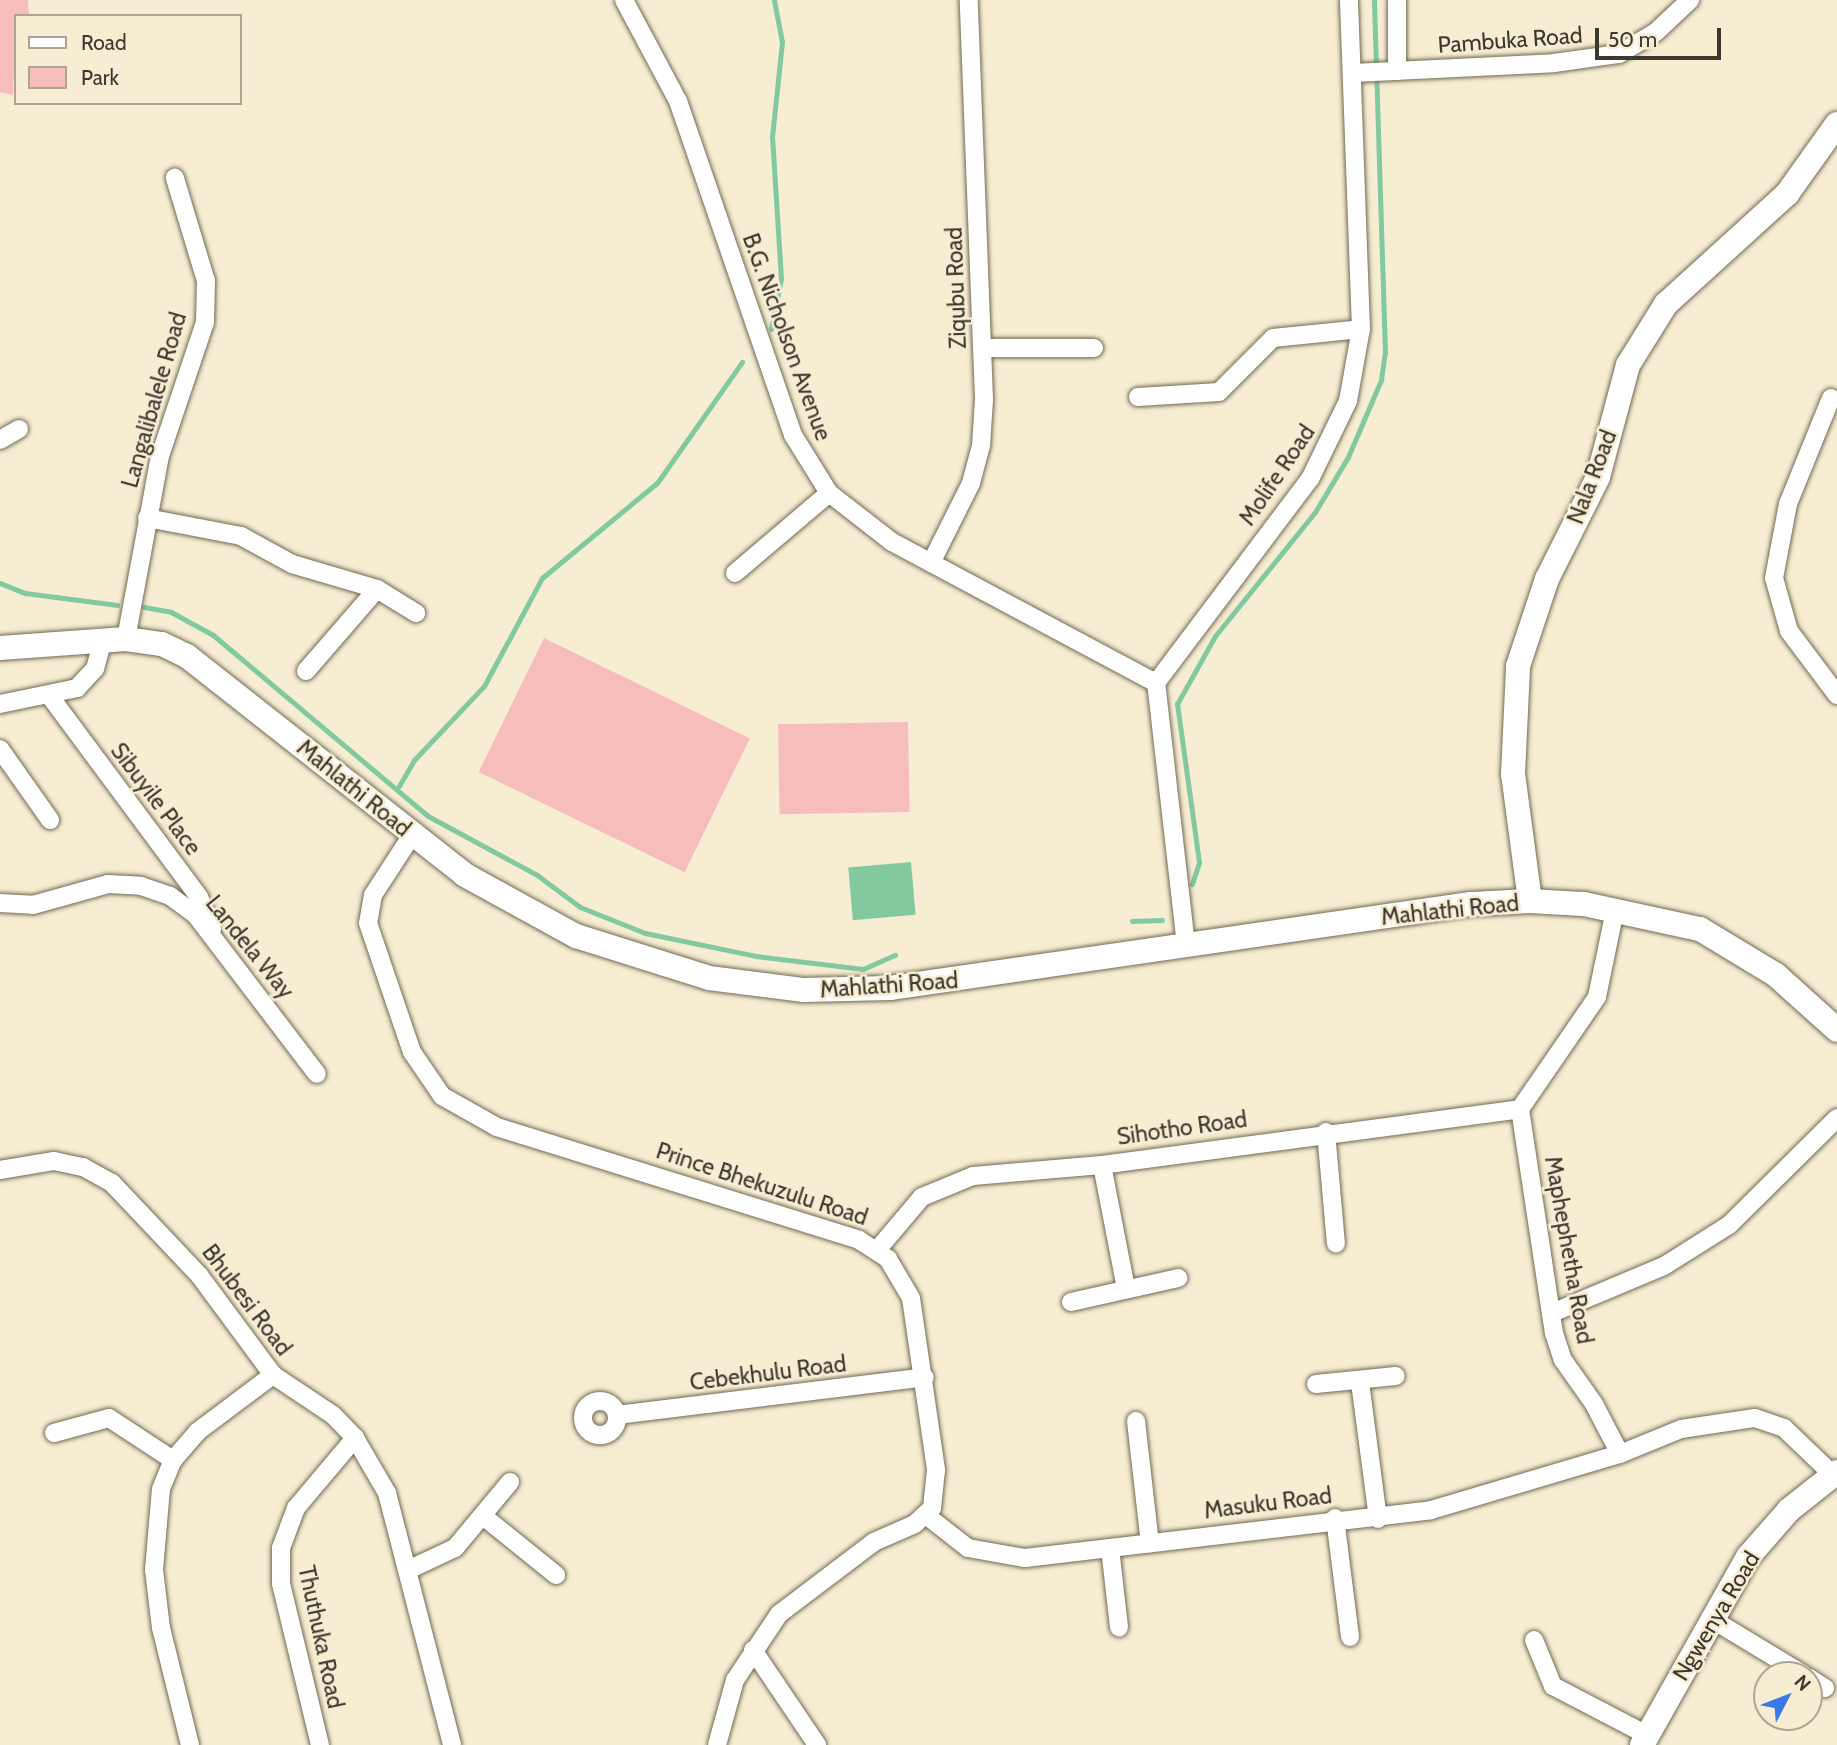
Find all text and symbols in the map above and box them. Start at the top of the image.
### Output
legend [14,14,242,105]
scale bar [1599,14,1725,58]
street label: Pambuka Road [1437,21,1583,59]
text: 50 m [1608,27,1657,52]
text: Road [81,30,127,55]
text: Park [81,65,119,90]
street label: Ziqubu Road [940,227,972,349]
street label: B.G. Nicholson Avenue [737,230,837,444]
street label: Langalibalele Road [116,309,192,491]
street label: Molife Road [1233,419,1321,531]
street label: Nala Road [1561,426,1623,528]
street label: Mahlathi Road [292,734,416,842]
street label: Sibuyile Place [105,737,207,861]
street label: Mahlathi Road [1380,889,1520,931]
street label: Landela Way [200,890,300,1004]
street label: Mahlathi Road [819,966,959,1004]
street label: Sihotho Road [1115,1105,1249,1151]
street label: Prince Bhekuzulu Road [653,1137,871,1231]
street label: Maphephetha Road [1539,1154,1599,1346]
street label: Bhubesi Road [196,1239,298,1361]
street label: Cebekhulu Road [688,1350,848,1396]
street label: Masuku Road [1203,1481,1333,1525]
street label: Ngwenya Road [1667,1546,1765,1686]
street label: Thuthuka Road [292,1563,350,1711]
north arrow [1753,1661,1823,1731]
text: N [1789,1670,1816,1696]

